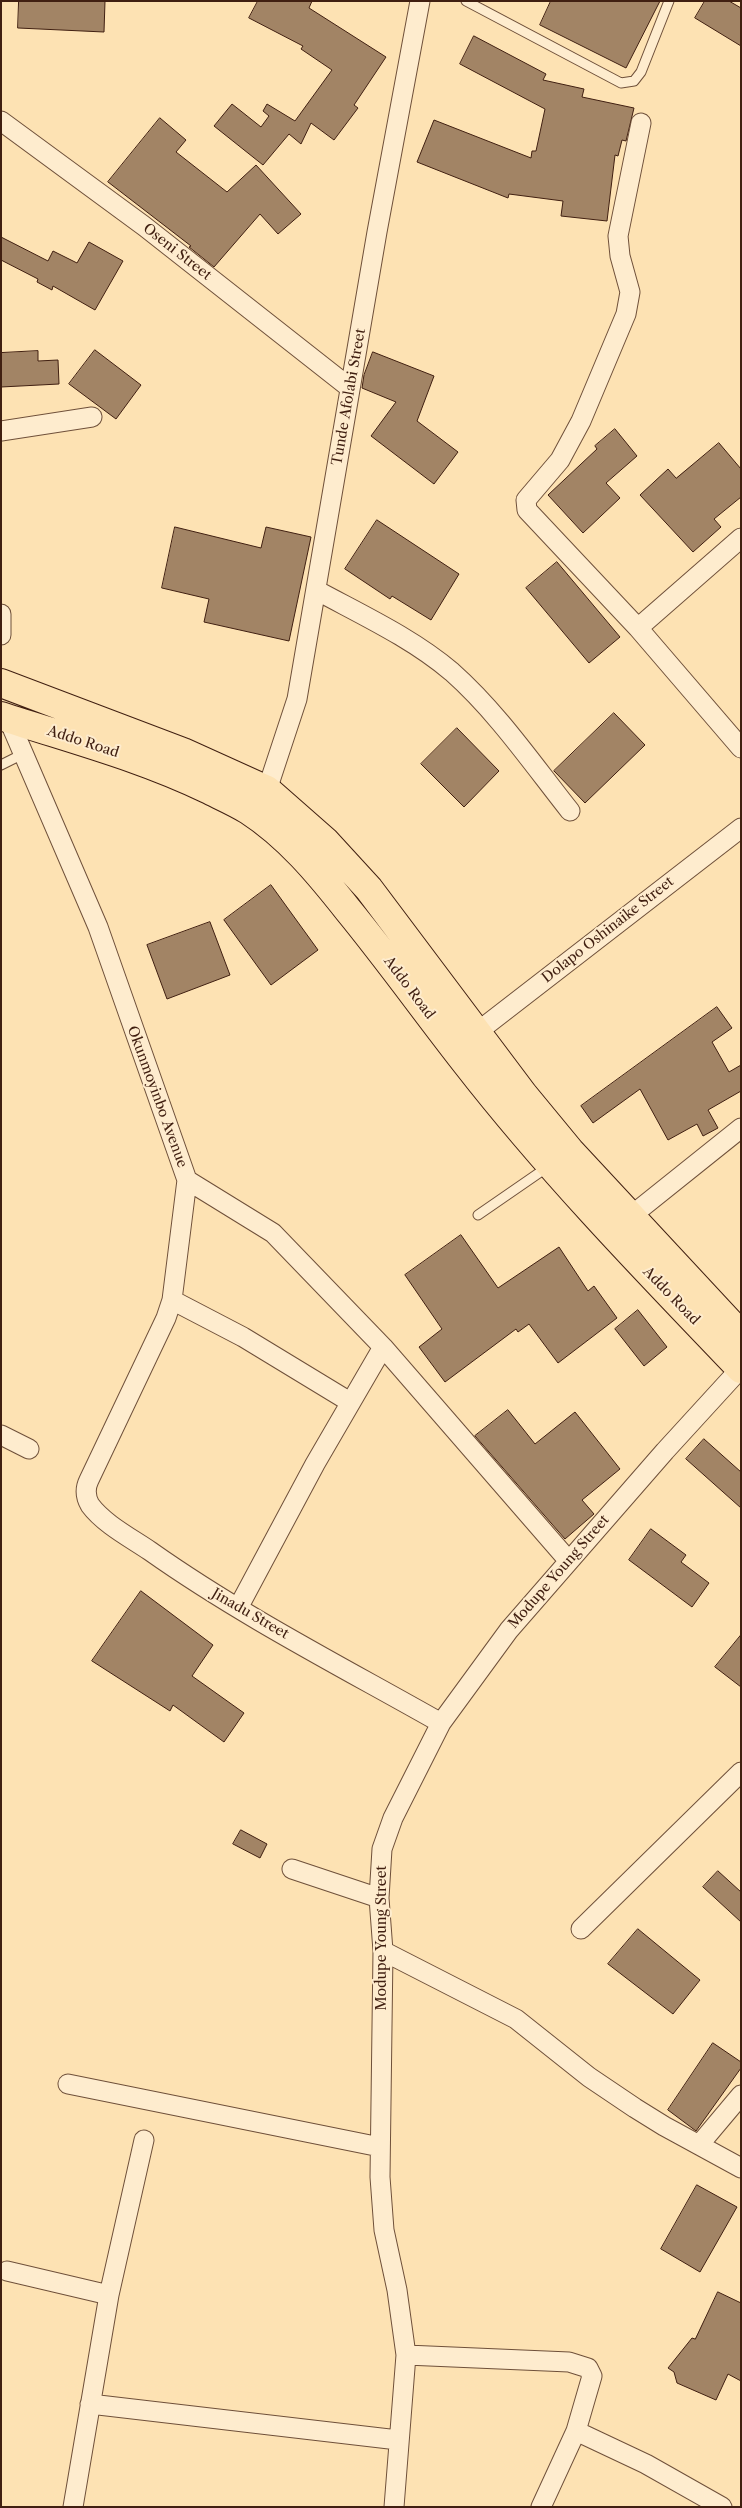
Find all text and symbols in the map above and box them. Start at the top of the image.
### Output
street label: Oseni Street [140,220,214,284]
street label: Tunde Afolabi Street [329,327,369,467]
street label: Addo Road [45,723,121,761]
street label: Dolapo Oshinaike Street [539,873,677,987]
street label: Addo Road [380,953,438,1023]
street label: Okunmoyinbo Avenue [124,1024,190,1170]
street label: Addo Road [639,1263,703,1329]
street label: Modupe Young Street [505,1512,613,1632]
street label: Jinadu Street [209,1585,291,1643]
street label: Modupe Young Street [374,1866,390,2010]

